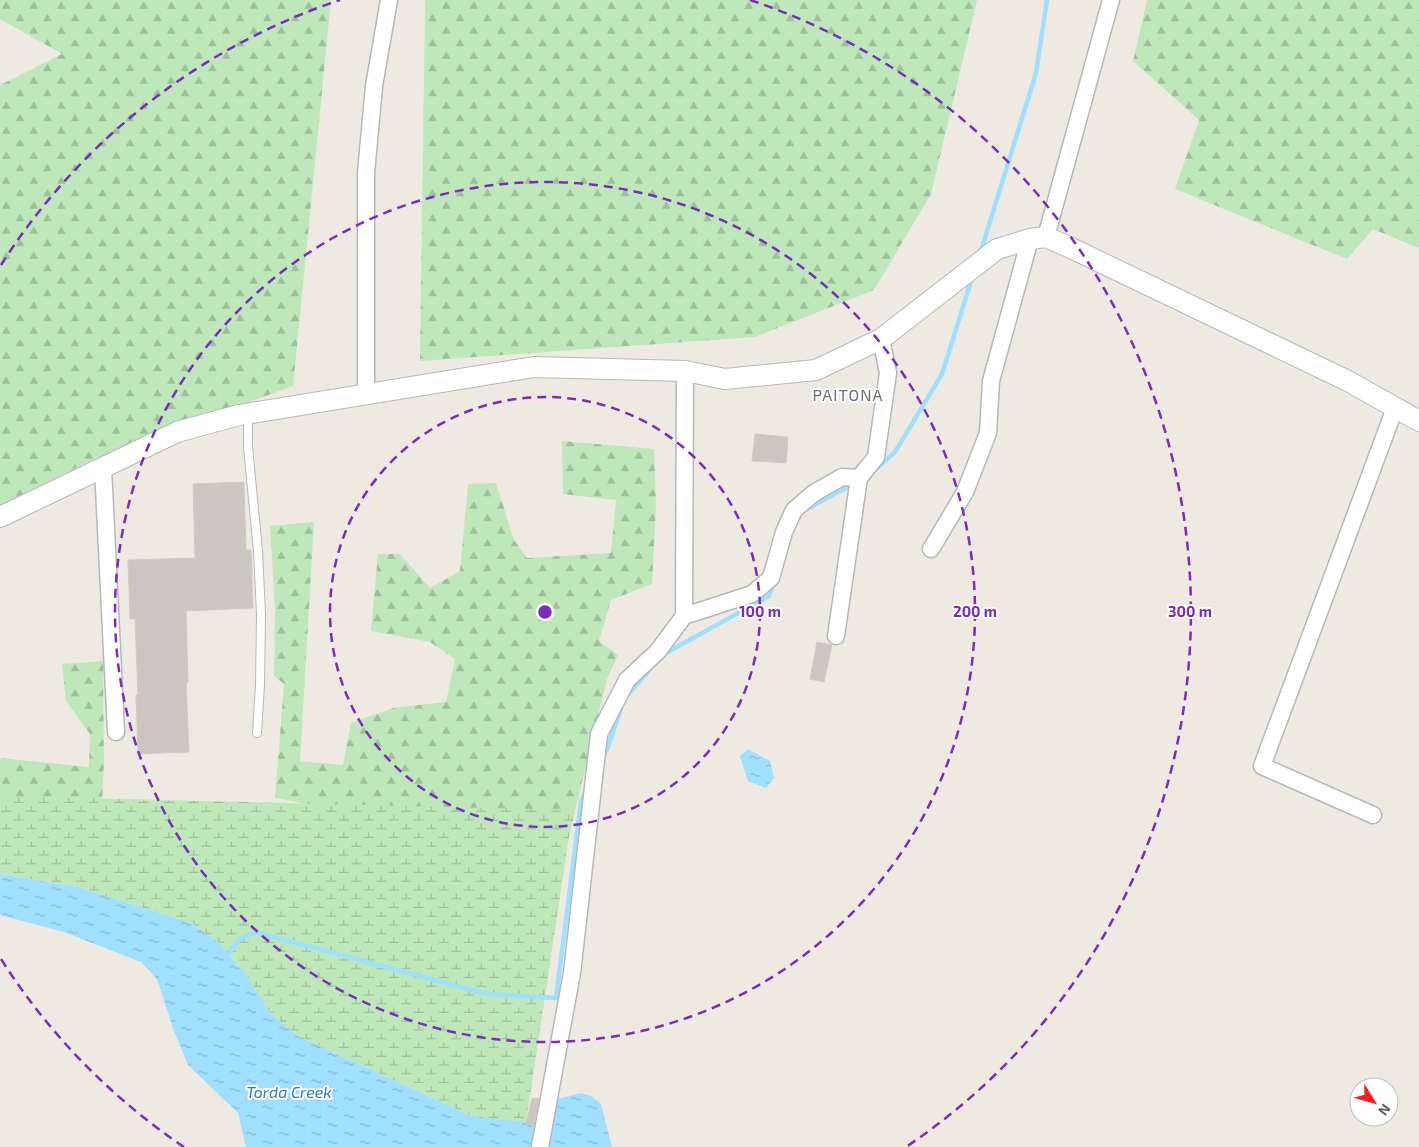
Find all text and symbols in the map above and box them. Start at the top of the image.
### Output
district label: PAITONA [812,385,884,404]
text: 100 m [739,602,781,620]
text: 200 m [953,602,997,620]
text: 300 m [1168,602,1212,620]
centre of rings [536,603,554,621]
north arrow [1349,1077,1399,1127]
water label: Torda Creek [246,1082,332,1101]
text: N [1375,1101,1395,1119]

